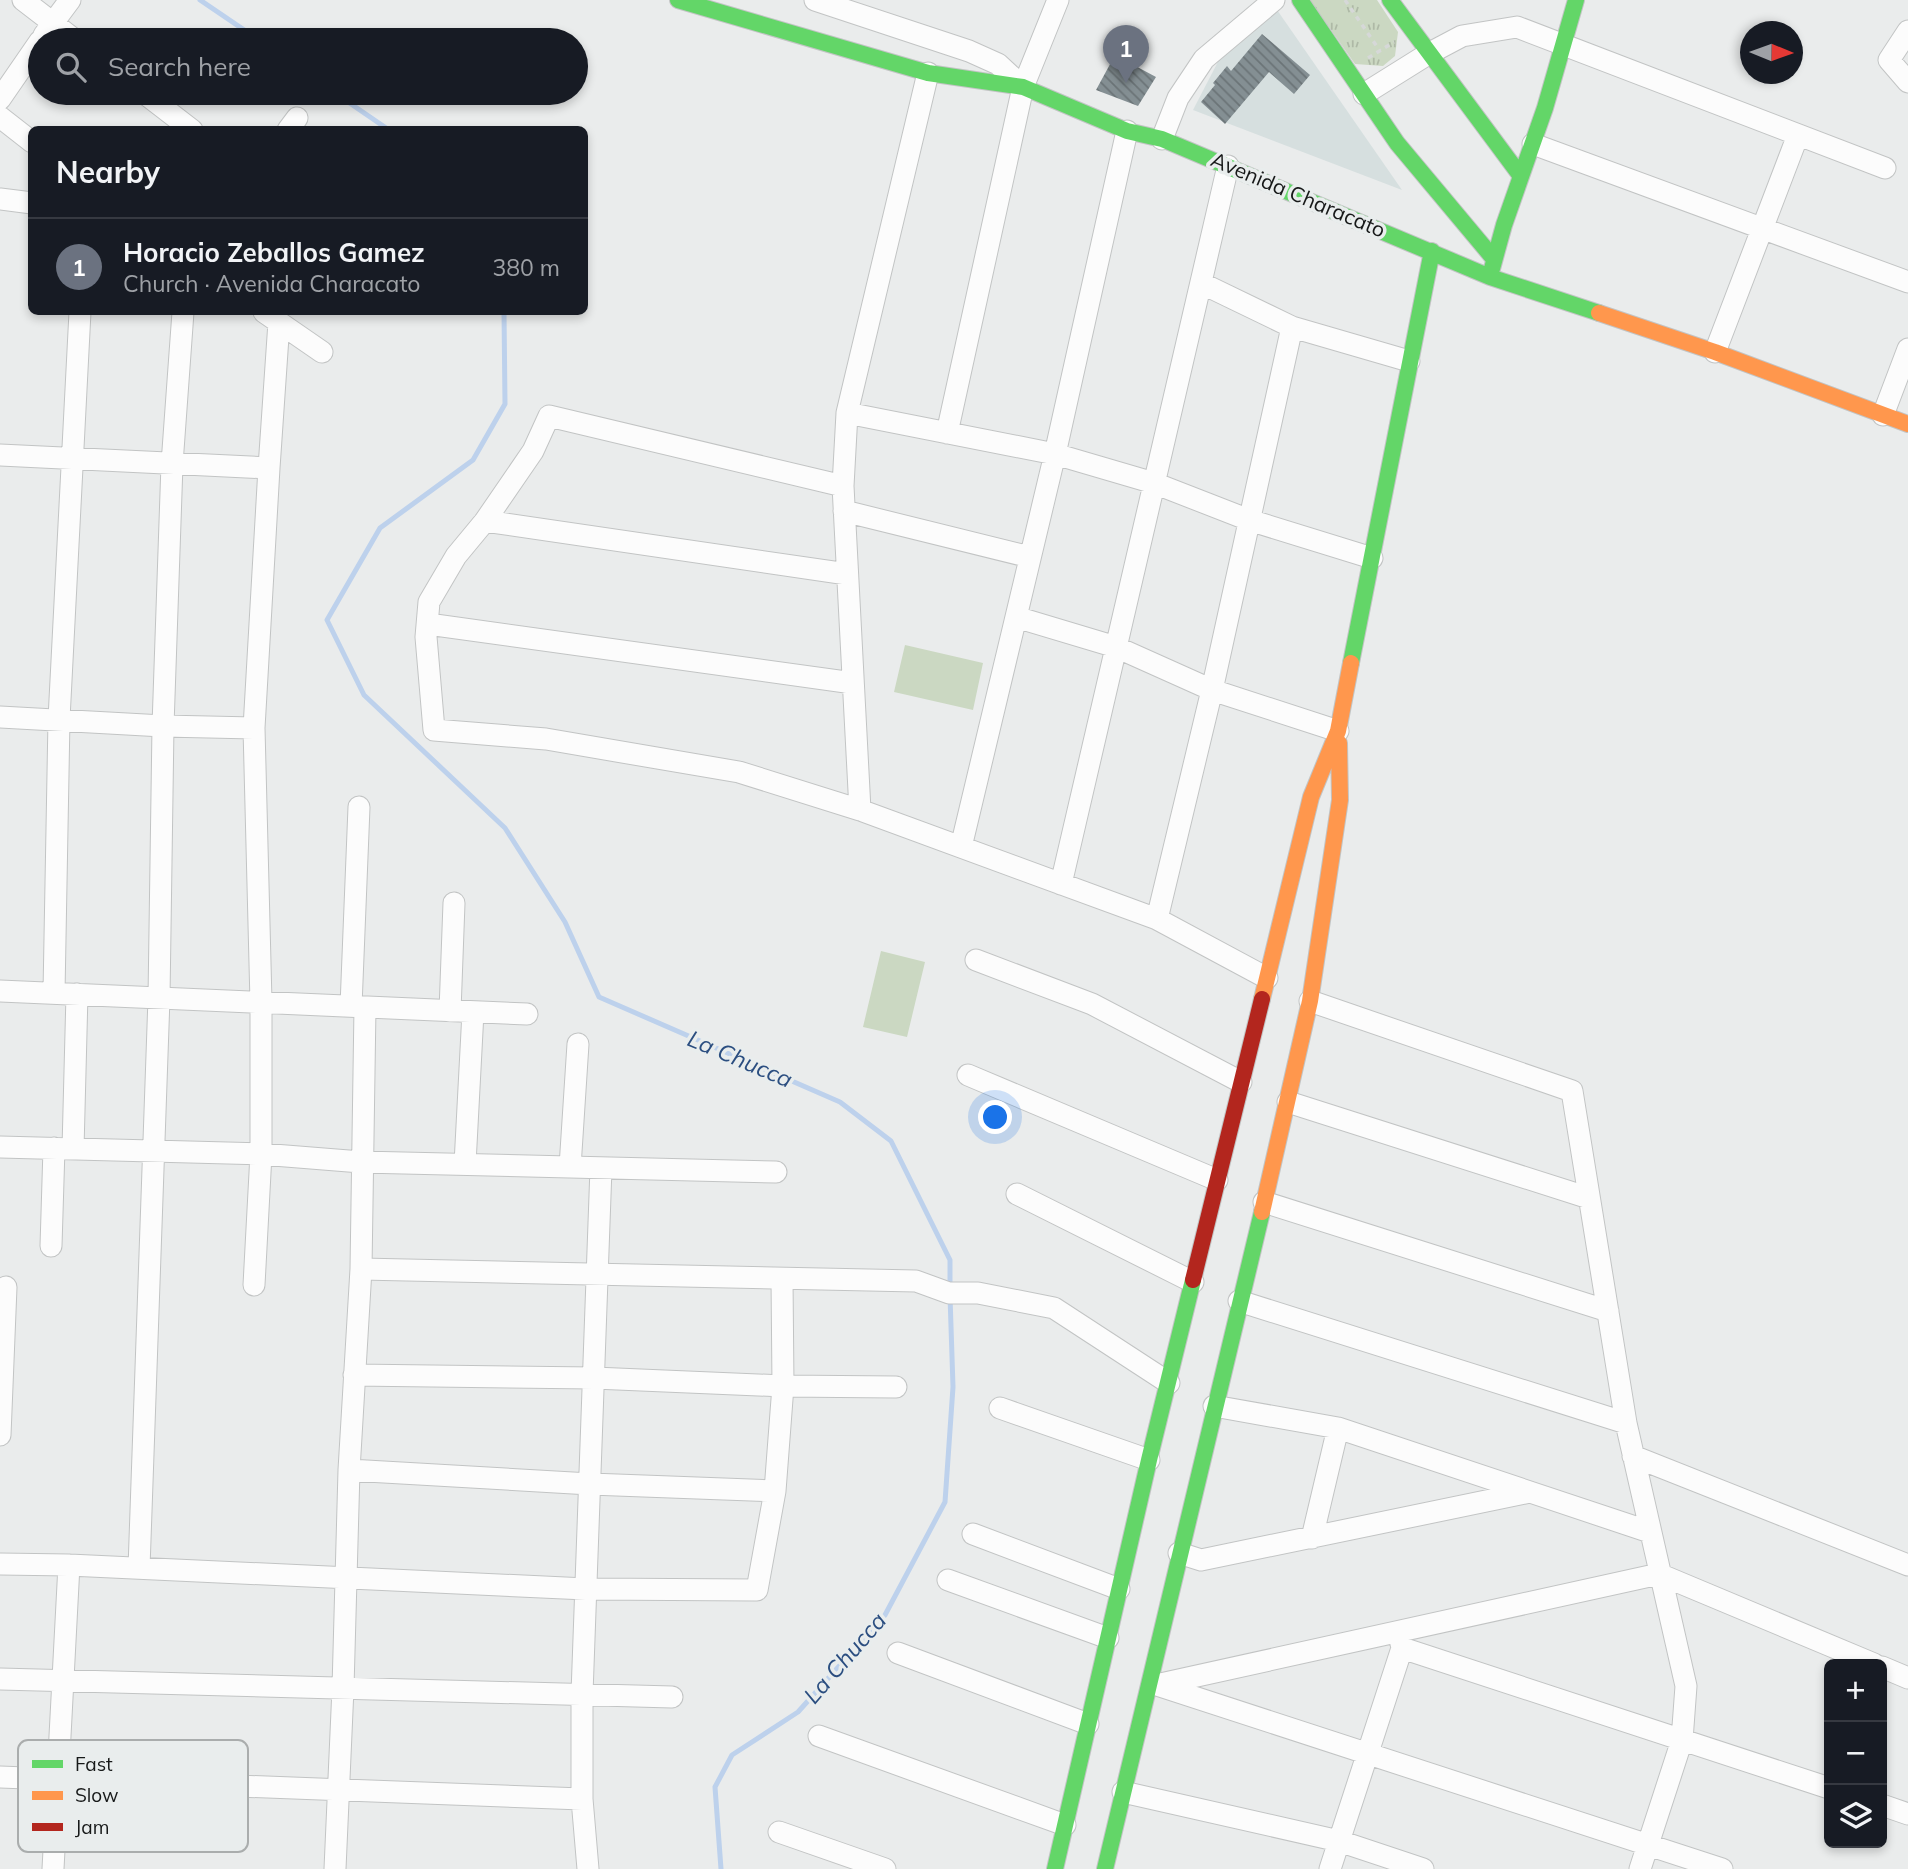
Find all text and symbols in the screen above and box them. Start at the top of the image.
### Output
north arrow [1740,21,1803,84]
pin: 1 [1103,25,1149,83]
search box [28,28,588,105]
icon: search [52,48,90,86]
text: Search here [108,50,251,83]
street label: Avenida Characato [1207,146,1389,243]
text: Nearby [56,153,160,191]
text: Horacio Zeballos Gamez [123,236,425,269]
text: 1 [72,253,86,282]
text: 380 m [492,253,560,282]
text: Church · Avenida Characato [123,269,420,298]
water label: La Chucca [683,1023,797,1094]
your location [978,1100,1012,1134]
water label: La Chucca [797,1606,892,1709]
map controls [1824,1659,1887,1848]
button: + [1824,1659,1887,1722]
button: − [1824,1722,1887,1785]
legend [18,1740,248,1852]
text: Fast [75,1752,113,1776]
text: Slow [75,1783,119,1807]
button: layers [1824,1785,1887,1848]
text: Jam [75,1815,109,1839]

